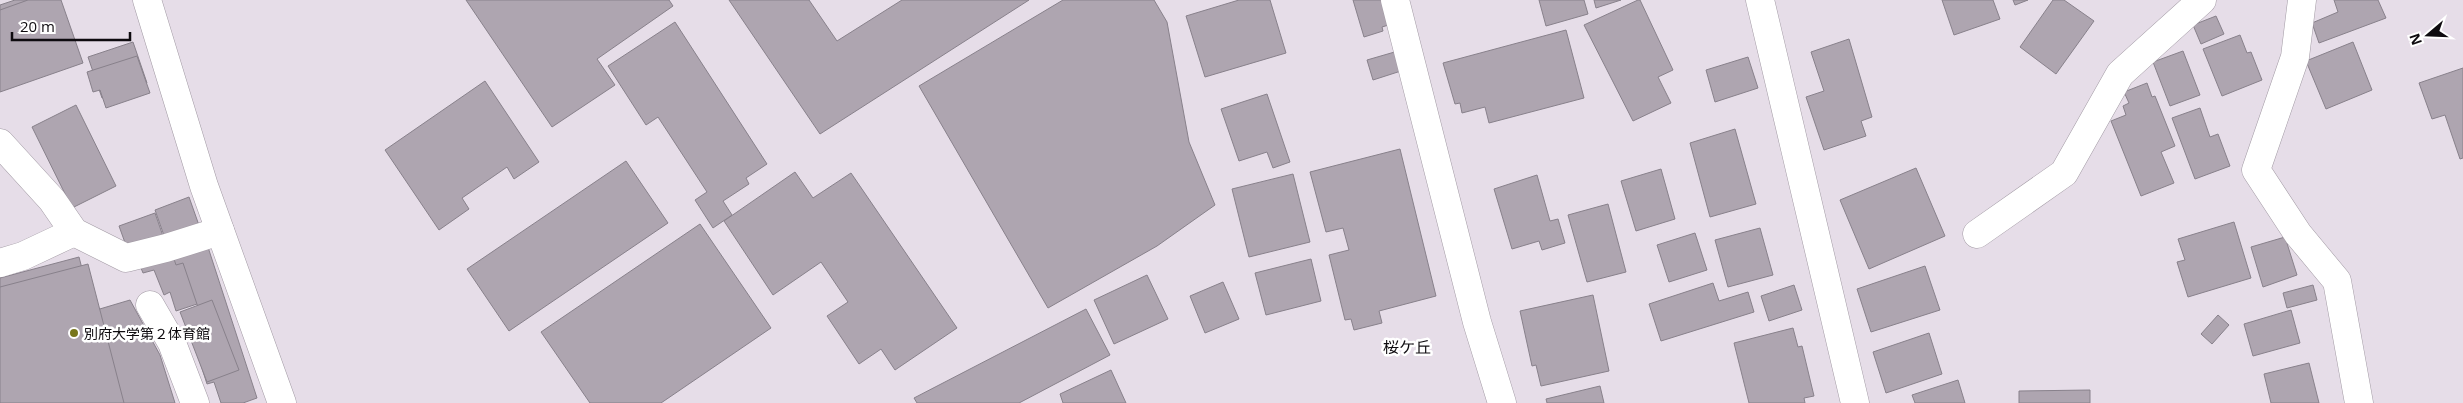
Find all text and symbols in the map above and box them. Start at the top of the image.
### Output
scale bar [12,10,130,42]
north arrow [2403,10,2453,60]
text: 20 m [20,16,55,36]
text: N [2404,31,2426,48]
place label: 別府大学第２体育館 [84,324,210,343]
marker: 別府大学第２体育館 [68,327,80,339]
district label: 桜ケ丘 [1383,336,1431,358]

